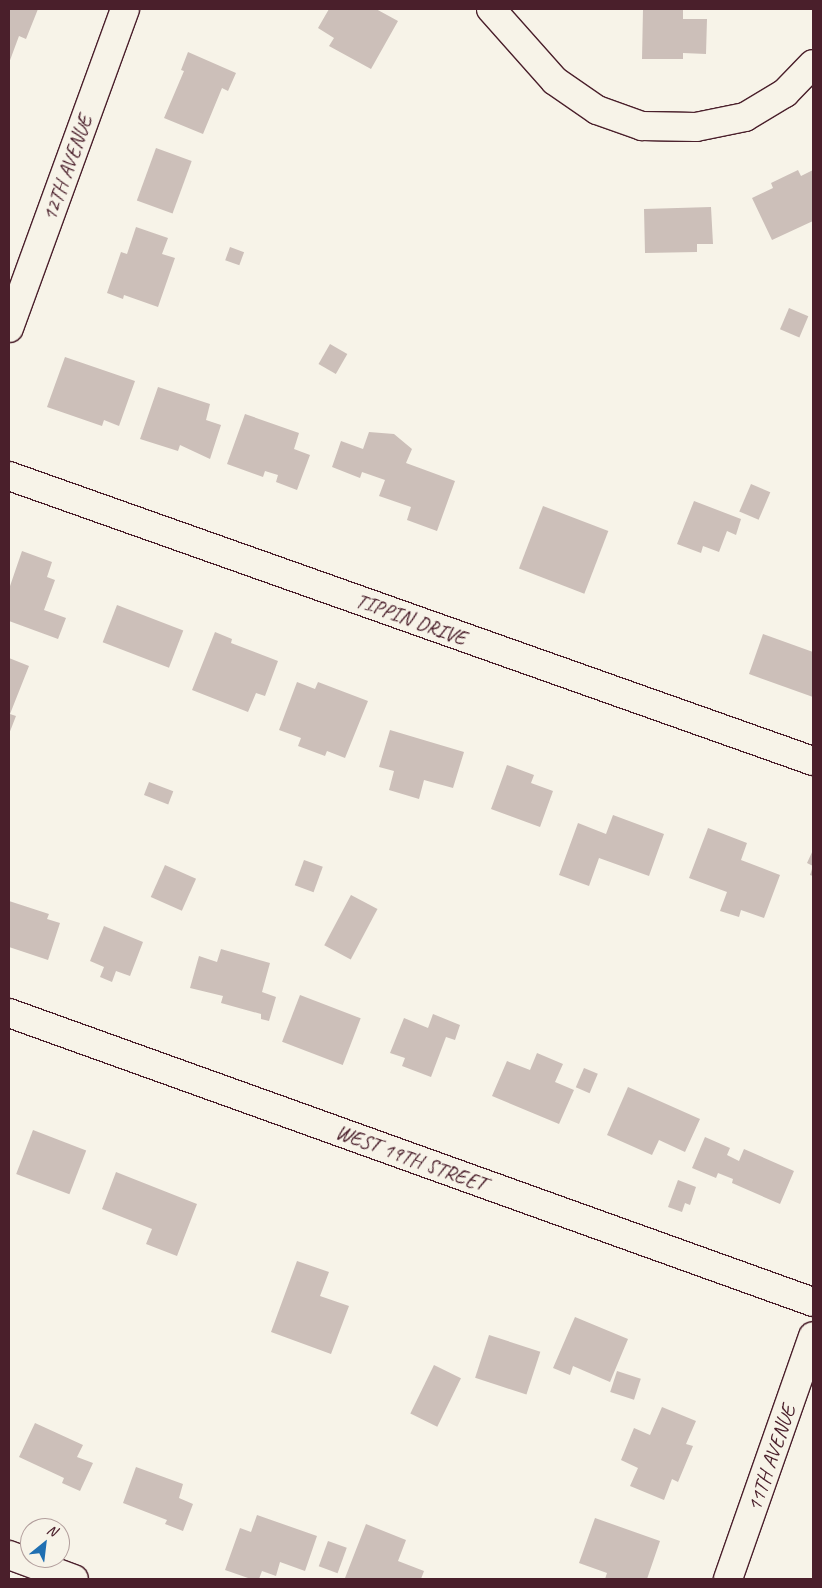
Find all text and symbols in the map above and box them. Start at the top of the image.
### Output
street label: 12TH AVENUE [36,112,98,224]
street label: TIPPIN DRIVE [352,587,470,651]
street label: WEST 19TH STREET [333,1119,489,1197]
street label: 11TH AVENUE [741,1402,801,1514]
north arrow [20,1518,70,1568]
text: N [44,1521,60,1540]

